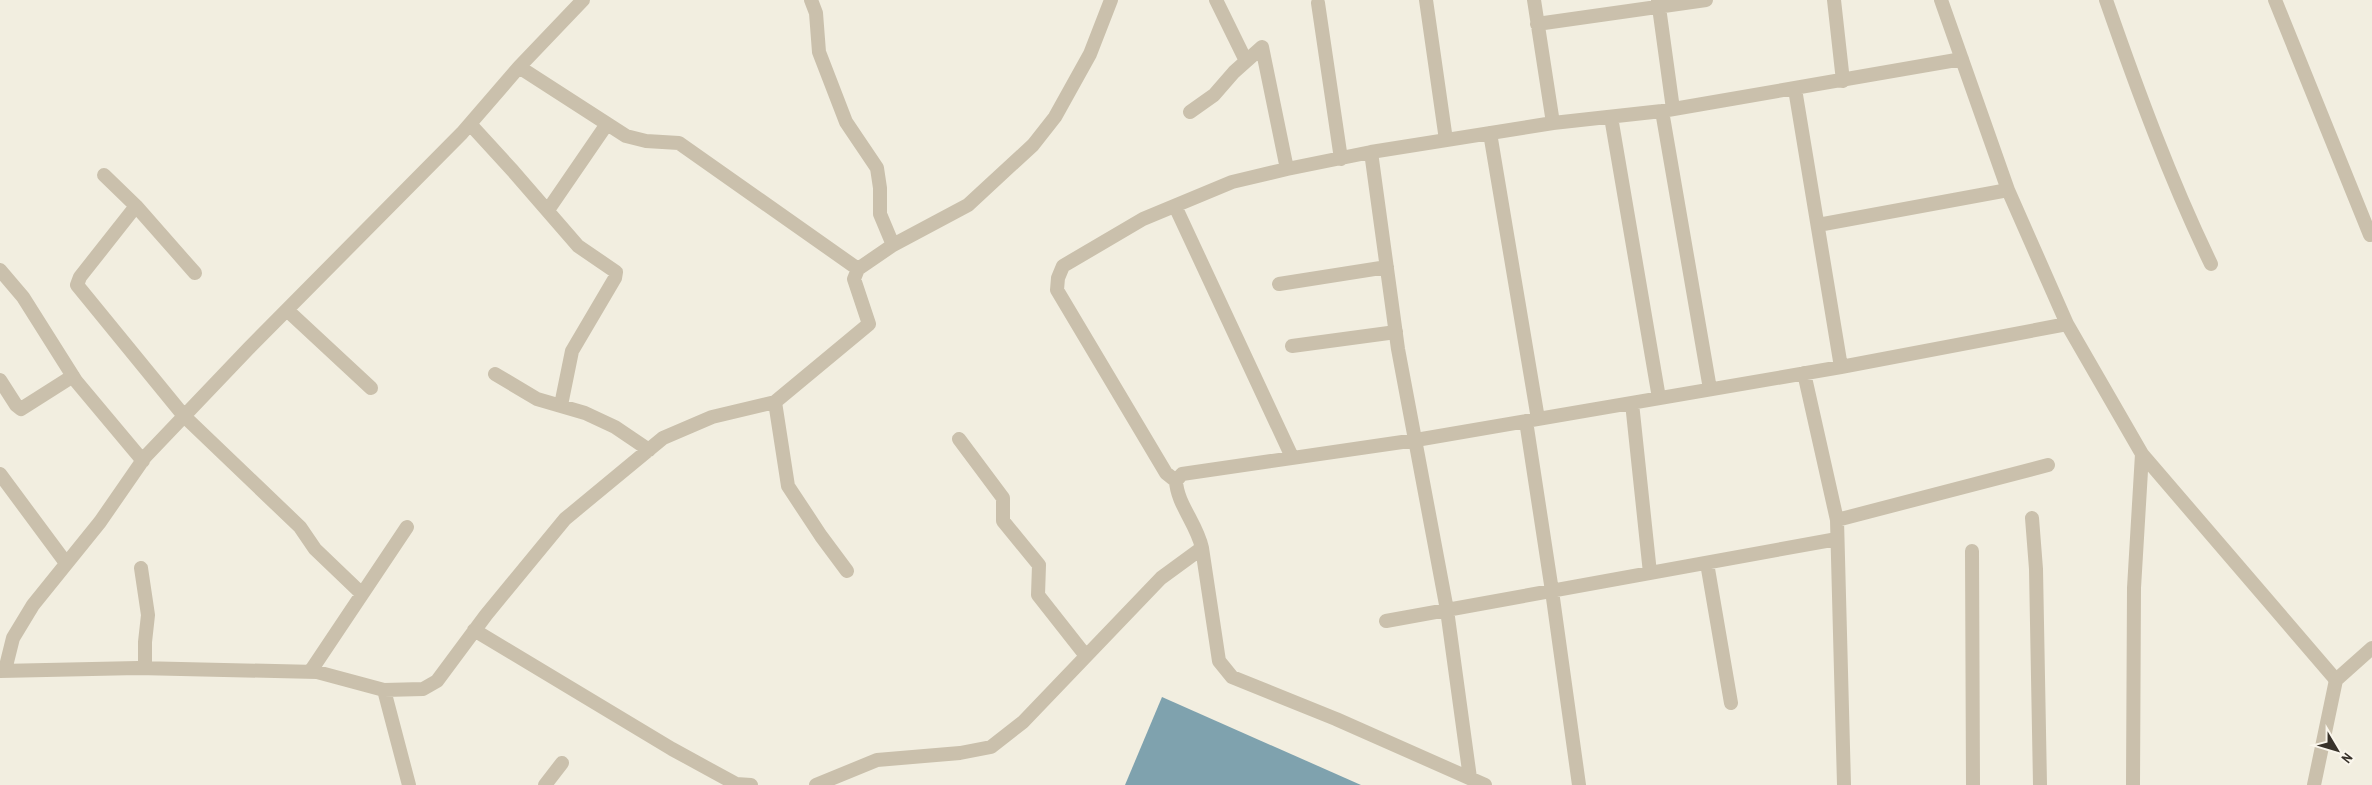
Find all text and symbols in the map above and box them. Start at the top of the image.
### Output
north arrow [2312,725,2362,775]
text: N [2338,749,2357,767]

